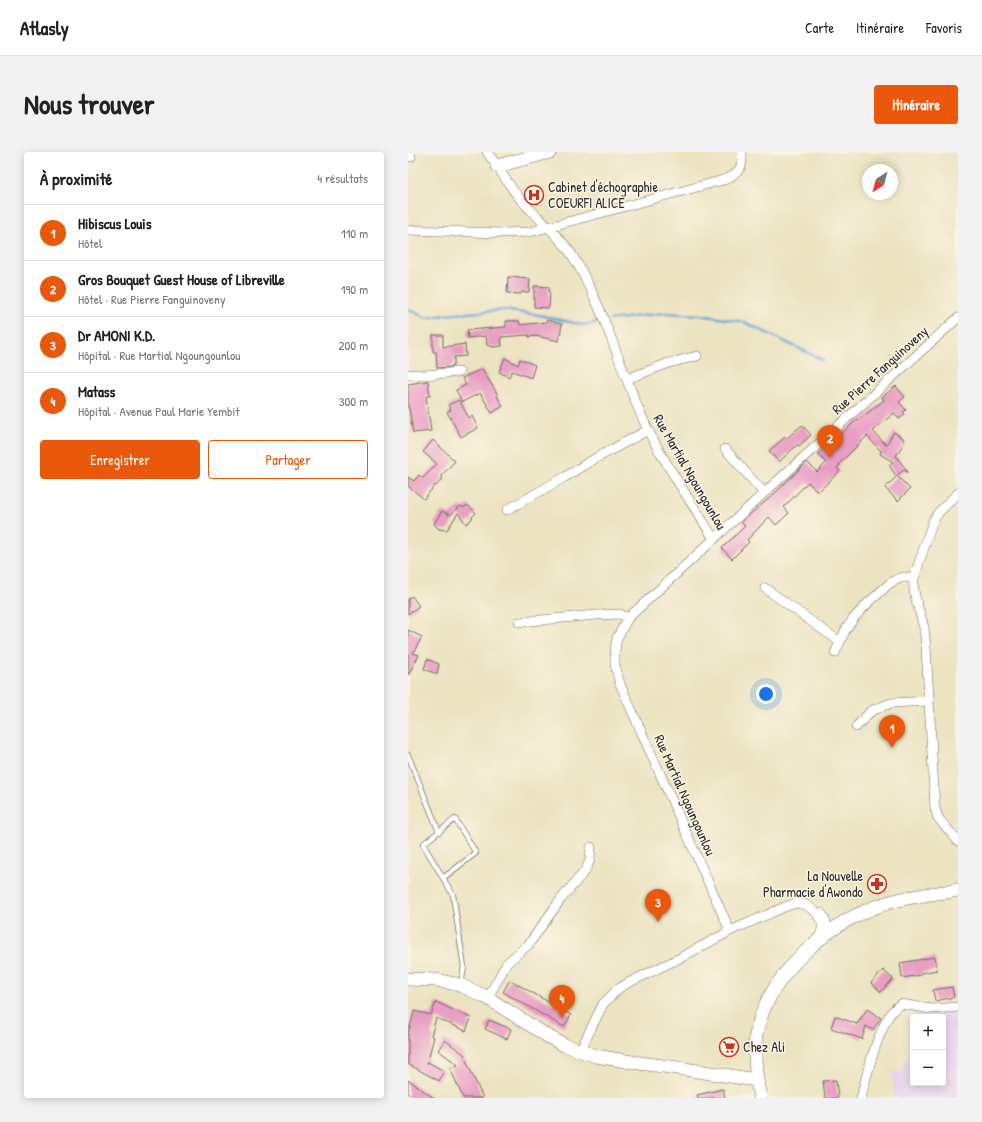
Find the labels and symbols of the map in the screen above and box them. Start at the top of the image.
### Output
north arrow [862,164,898,200]
place label: Cabinet d'échographie COEURFI ALICE [548,177,658,212]
hospital icon: Cabinet d'échographie COEURFI ALICE [523,184,545,206]
street label: Rue Pierre Fanguinoveny [828,321,933,419]
street label: Rue Martial Ngoungounlou [649,411,731,534]
pin: 2 [817,425,843,458]
your location [756,684,776,704]
pin: 1 [879,715,905,748]
street label: Rue Martial Ngoungounlou [649,731,721,859]
place label: La Nouvelle Pharmacie d'Awondo [763,866,863,901]
pharmacy icon: La Nouvelle Pharmacie d'Awondo [866,873,888,895]
pin: 3 [645,889,671,922]
pin: 4 [549,985,575,1018]
supermarket icon: Chez Ali [718,1036,740,1058]
place label: Chez Ali [743,1037,785,1056]

